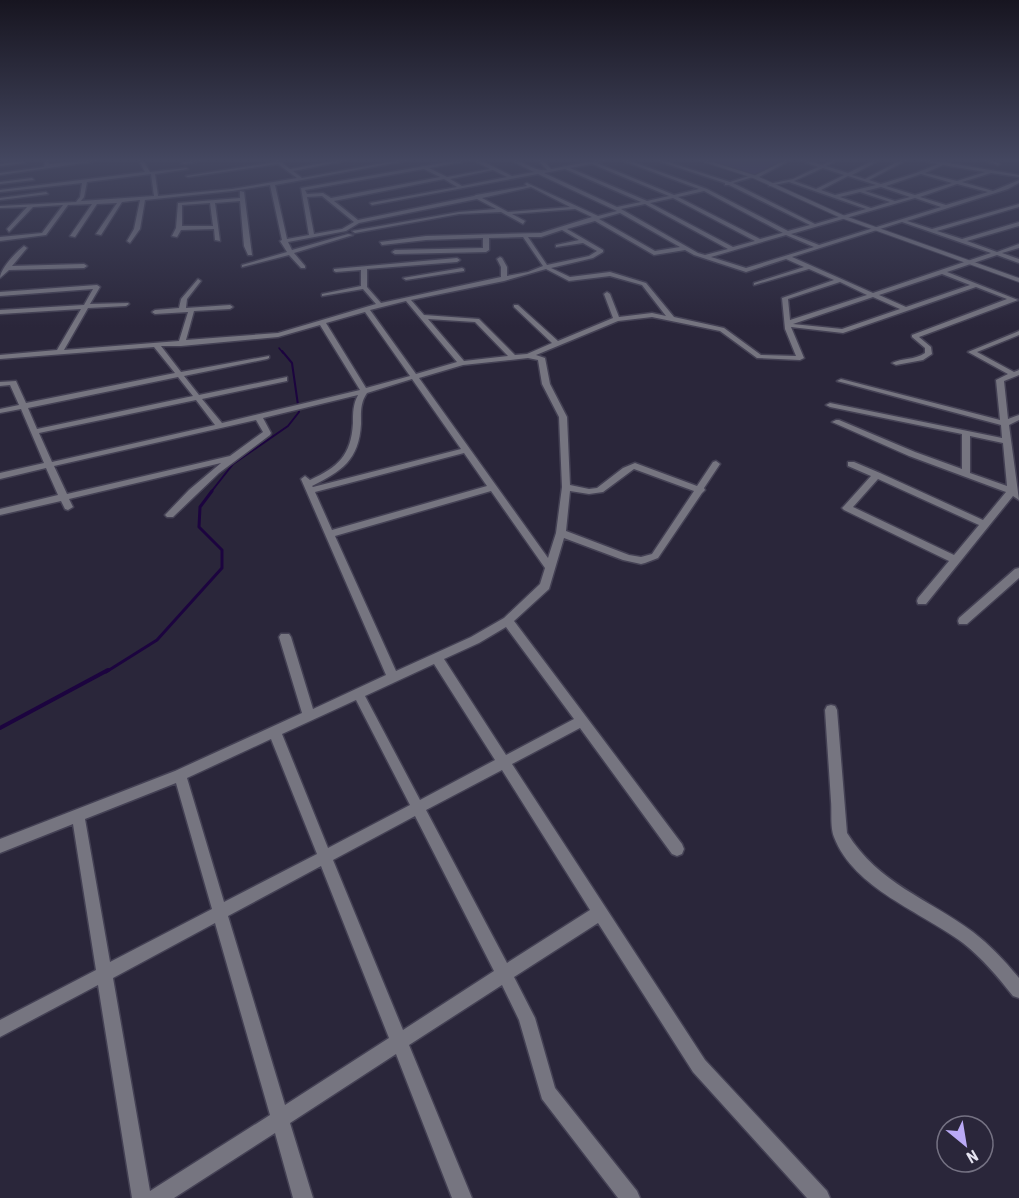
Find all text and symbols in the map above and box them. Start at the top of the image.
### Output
north arrow [935,1114,995,1174]
text: N [963,1146,981,1167]

